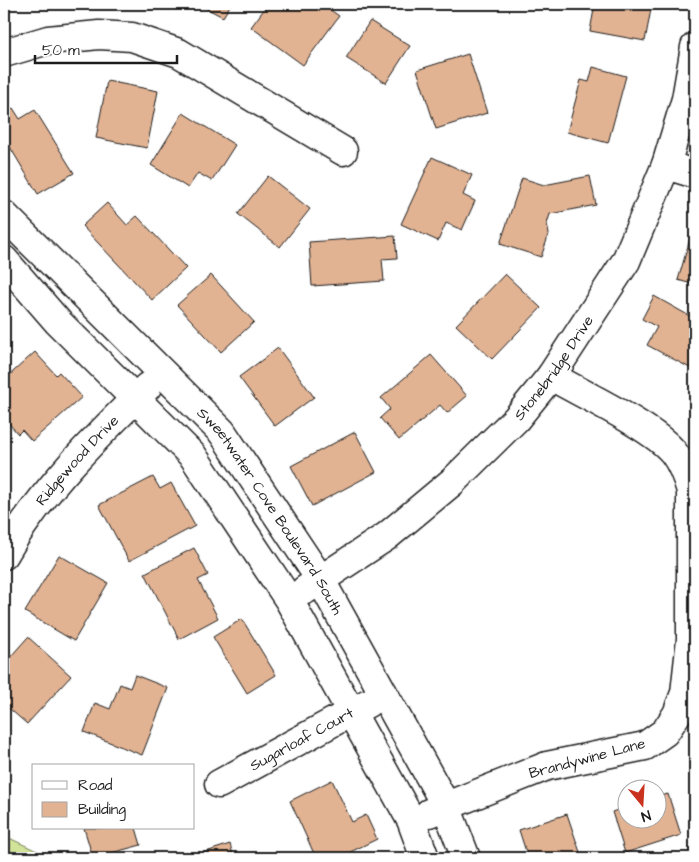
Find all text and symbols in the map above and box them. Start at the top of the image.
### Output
scale bar [35,32,178,64]
text: 50 m [42,40,80,61]
street label: Stonebridge Drive [509,312,599,425]
street label: Sweetwater Cove Boulevard South [192,403,348,619]
street label: Ridgewood Drive [31,411,124,510]
street label: Sugarloaf Court [246,703,358,776]
street label: Brandywine Lane [527,733,648,785]
legend [32,764,195,830]
text: Road [78,775,113,796]
north arrow [616,780,666,830]
text: Building [78,799,126,821]
text: N [638,805,653,826]

